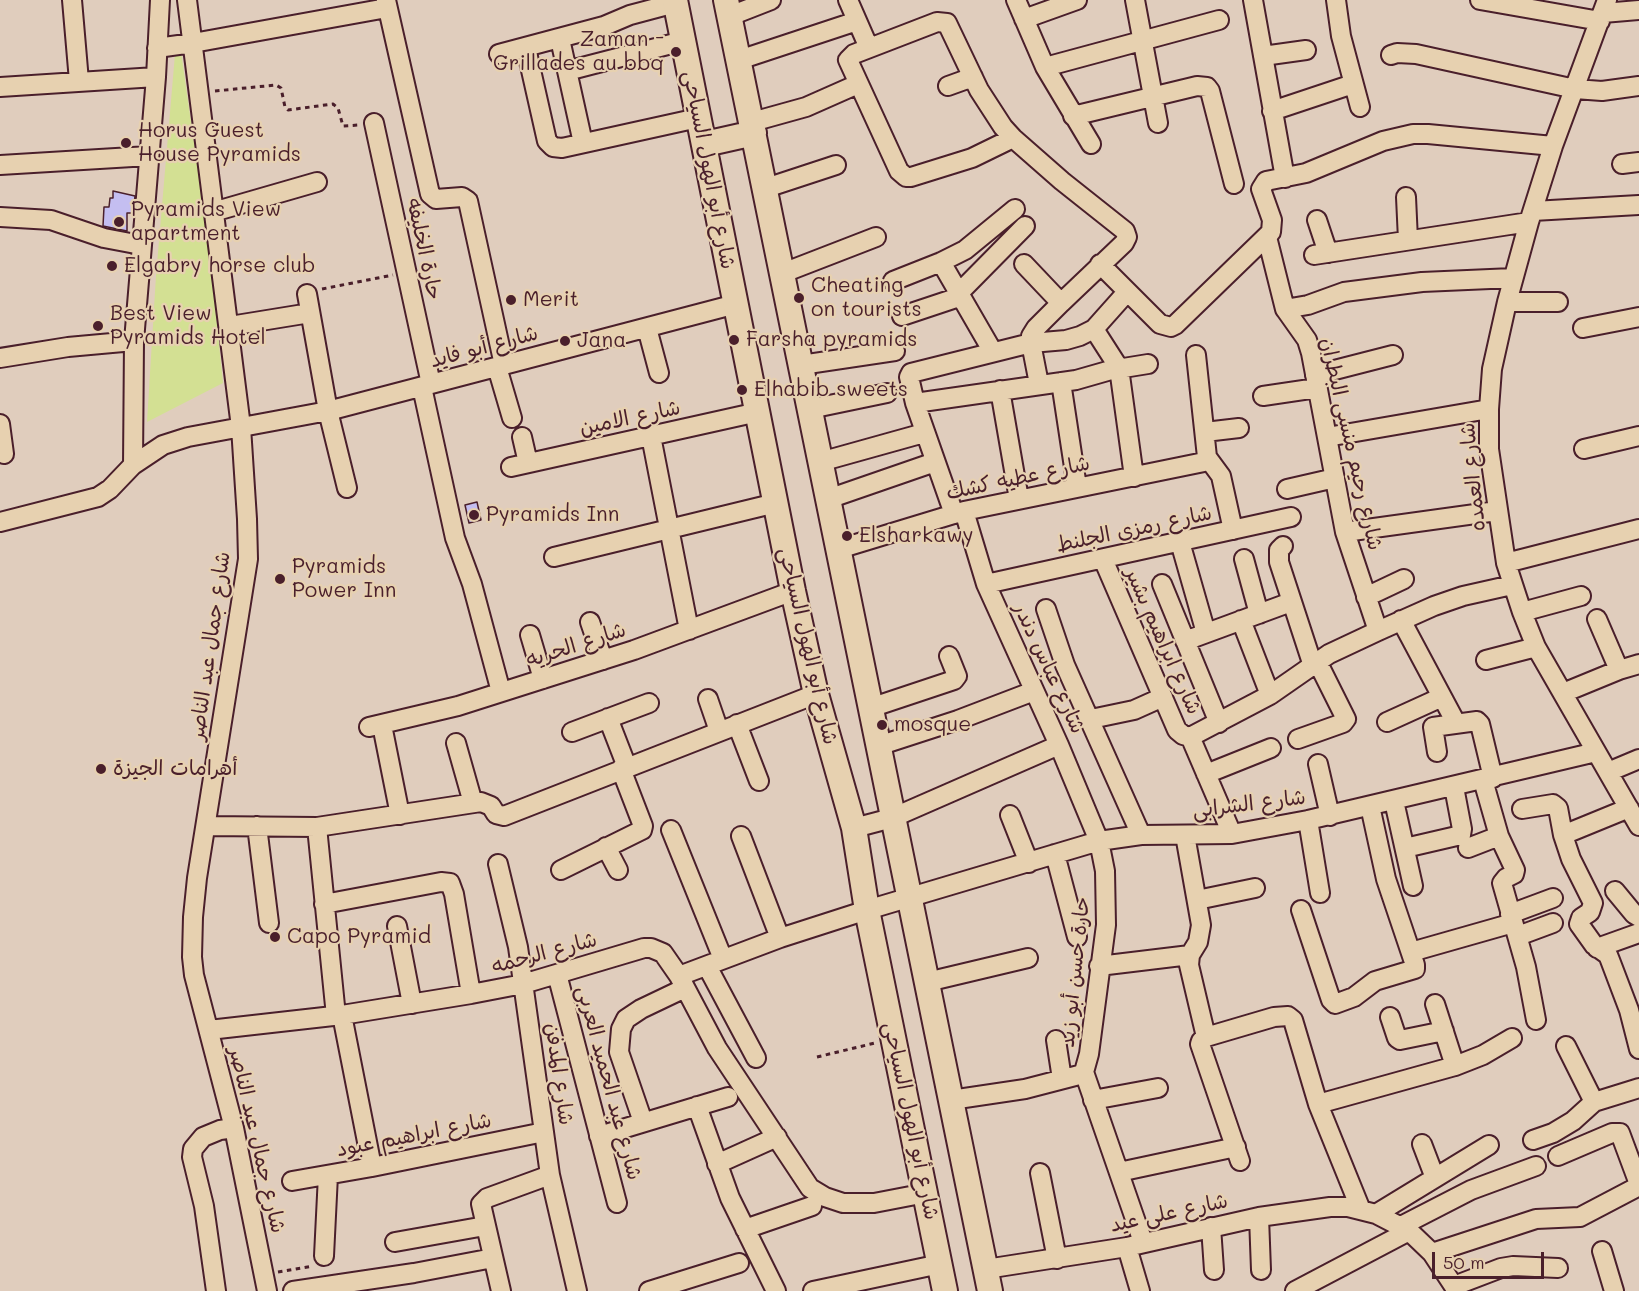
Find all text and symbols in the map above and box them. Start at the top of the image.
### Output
place label: Zaman - Grillades au bbq [493,27,664,77]
marker: Zaman - Grillades au bbq [669,45,683,59]
street label: شارع أبو الهول السياحى [677,69,741,271]
place label: Horus Guest House Pyramids [138,118,301,168]
marker: Horus Guest House Pyramids [119,136,133,150]
street label: حارة الخليفه [401,196,447,302]
place label: Pyramids View apartment [131,197,281,247]
marker: Pyramids View apartment [112,215,126,229]
place label: Elgabry horse club [124,253,315,279]
marker: Elgabry horse club [105,259,119,273]
place label: Cheating on tourists [811,273,922,323]
place label: Merit [523,287,579,313]
marker: Cheating on tourists [792,291,806,305]
marker: Merit [504,293,518,307]
place label: Best View Pyramids Hotel [110,301,266,351]
marker: Best View Pyramids Hotel [91,319,105,333]
street label: شارع أبو فايد [427,320,541,374]
place label: Farsha pyramids [746,327,917,353]
place label: Jana [577,328,626,354]
marker: Farsha pyramids [727,333,741,347]
marker: Jana [558,334,572,348]
street label: شارع رحيم منسى البطران [1314,335,1388,553]
place label: Elhabib sweets [754,377,908,403]
marker: Elhabib sweets [735,383,749,397]
street label: شارع الامين [577,395,683,441]
street label: شارع العمده [1455,422,1491,532]
street label: شارع عطيه كشك [944,450,1092,506]
street label: شارع رمزى الجلنط [1054,500,1214,558]
place label: Pyramids Inn [486,502,619,528]
marker: Pyramids Inn [467,508,481,522]
place label: Elsharkawy [859,523,973,549]
marker: Elsharkawy [840,529,854,543]
street label: شارع أبو الهول السياحى [773,545,843,747]
street label: شارع جمال عبد الناصر [184,550,236,742]
place label: Pyramids Power Inn [292,554,396,604]
street label: شارع ابراهيم بشير [1119,564,1207,718]
marker: Pyramids Power Inn [273,572,287,586]
street label: شارع عباس دندر [1008,599,1090,737]
street label: شارع الحريه [523,617,629,673]
place label: mosque [894,712,971,738]
marker: mosque [875,718,889,732]
place label: أهرامات الجيزة [113,756,237,782]
marker: أهرامات الجيزة [94,762,108,776]
street label: شارع الشرابى [1191,785,1307,823]
street label: حارة حسن أبو زيد [1055,895,1095,1049]
place label: Capo Pyramid [287,924,431,950]
street label: شارع الرحمه [488,927,600,979]
marker: Capo Pyramid [268,930,282,944]
street label: شارع عبد الحميد العربى [571,983,647,1183]
street label: شارع أبو الهول السياحى [878,1020,944,1222]
street label: شارع المدفن [539,1021,579,1127]
street label: شارع جمال عبد الناصر [223,1045,291,1235]
street label: شارع ابراهيم عبود [334,1108,494,1162]
street label: شارع على عيد [1108,1188,1230,1238]
scale bar [1435,1240,1548,1278]
text: 50 m [1443,1250,1485,1274]

